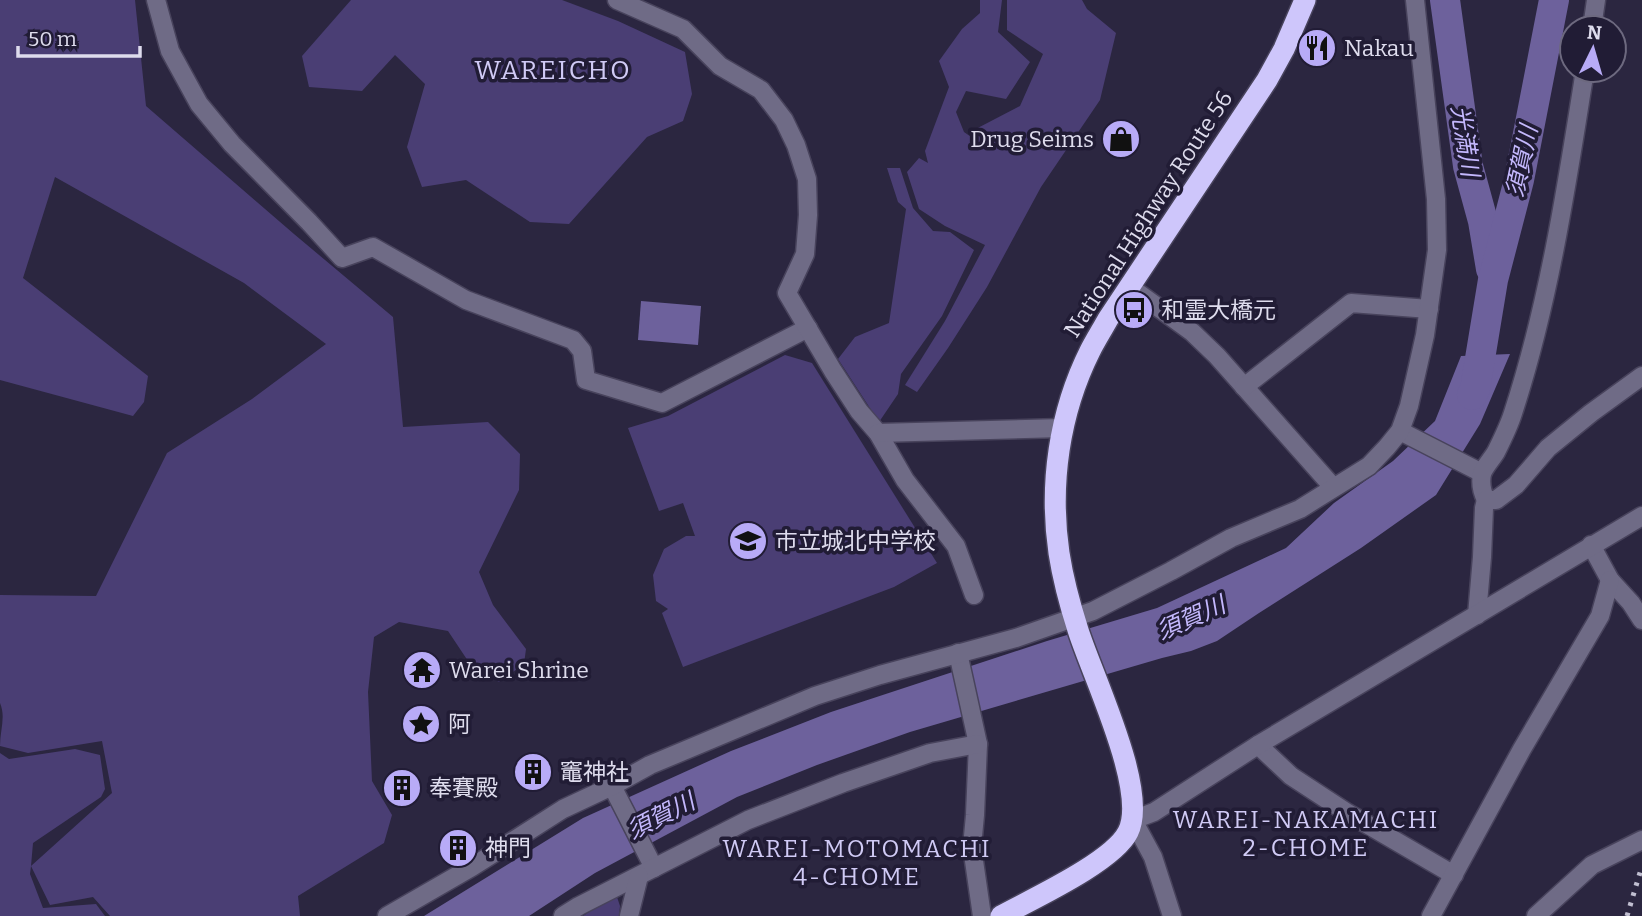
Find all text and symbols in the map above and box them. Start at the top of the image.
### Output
scale bar [18,14,140,58]
north arrow [1558,14,1628,84]
text: N [1586,20,1603,45]
text: 50 m [28,26,77,52]
restaurant icon: Nakau [1296,27,1338,69]
place label: Nakau [1344,34,1414,62]
district label: WAREICHO [474,55,632,86]
street label: National Highway Route 56 [1058,85,1238,343]
water label: 光満川 [1446,103,1485,182]
shop icon: Drug Seims [1100,118,1142,160]
water label: 須賀川 [1501,120,1544,199]
place label: Drug Seims [970,125,1094,153]
bus stop icon: 和霊大橋元 [1113,289,1155,331]
place label: 和霊大橋元 [1161,296,1276,324]
school or university icon: 市立城北中学校 [727,520,769,562]
place label: 市立城北中学校 [775,527,936,555]
water label: 須賀川 [1152,589,1232,645]
temple icon: Warei Shrine [401,649,443,691]
place label: Warei Shrine [449,656,589,684]
place icon: 阿 [400,703,442,745]
place label: 阿 [448,710,471,738]
building icon: 竈神社 [512,751,554,793]
place label: 竈神社 [560,758,629,786]
building icon: 奉賽殿 [381,767,423,809]
place label: 奉賽殿 [429,774,498,802]
water label: 須賀川 [623,786,702,845]
district label: WAREI-NAKAMACHI 2-CHOME [1173,806,1439,862]
building icon: 神門 [437,827,479,869]
place label: 神門 [485,834,531,862]
district label: WAREI-MOTOMACHI 4-CHOME [723,835,991,891]

